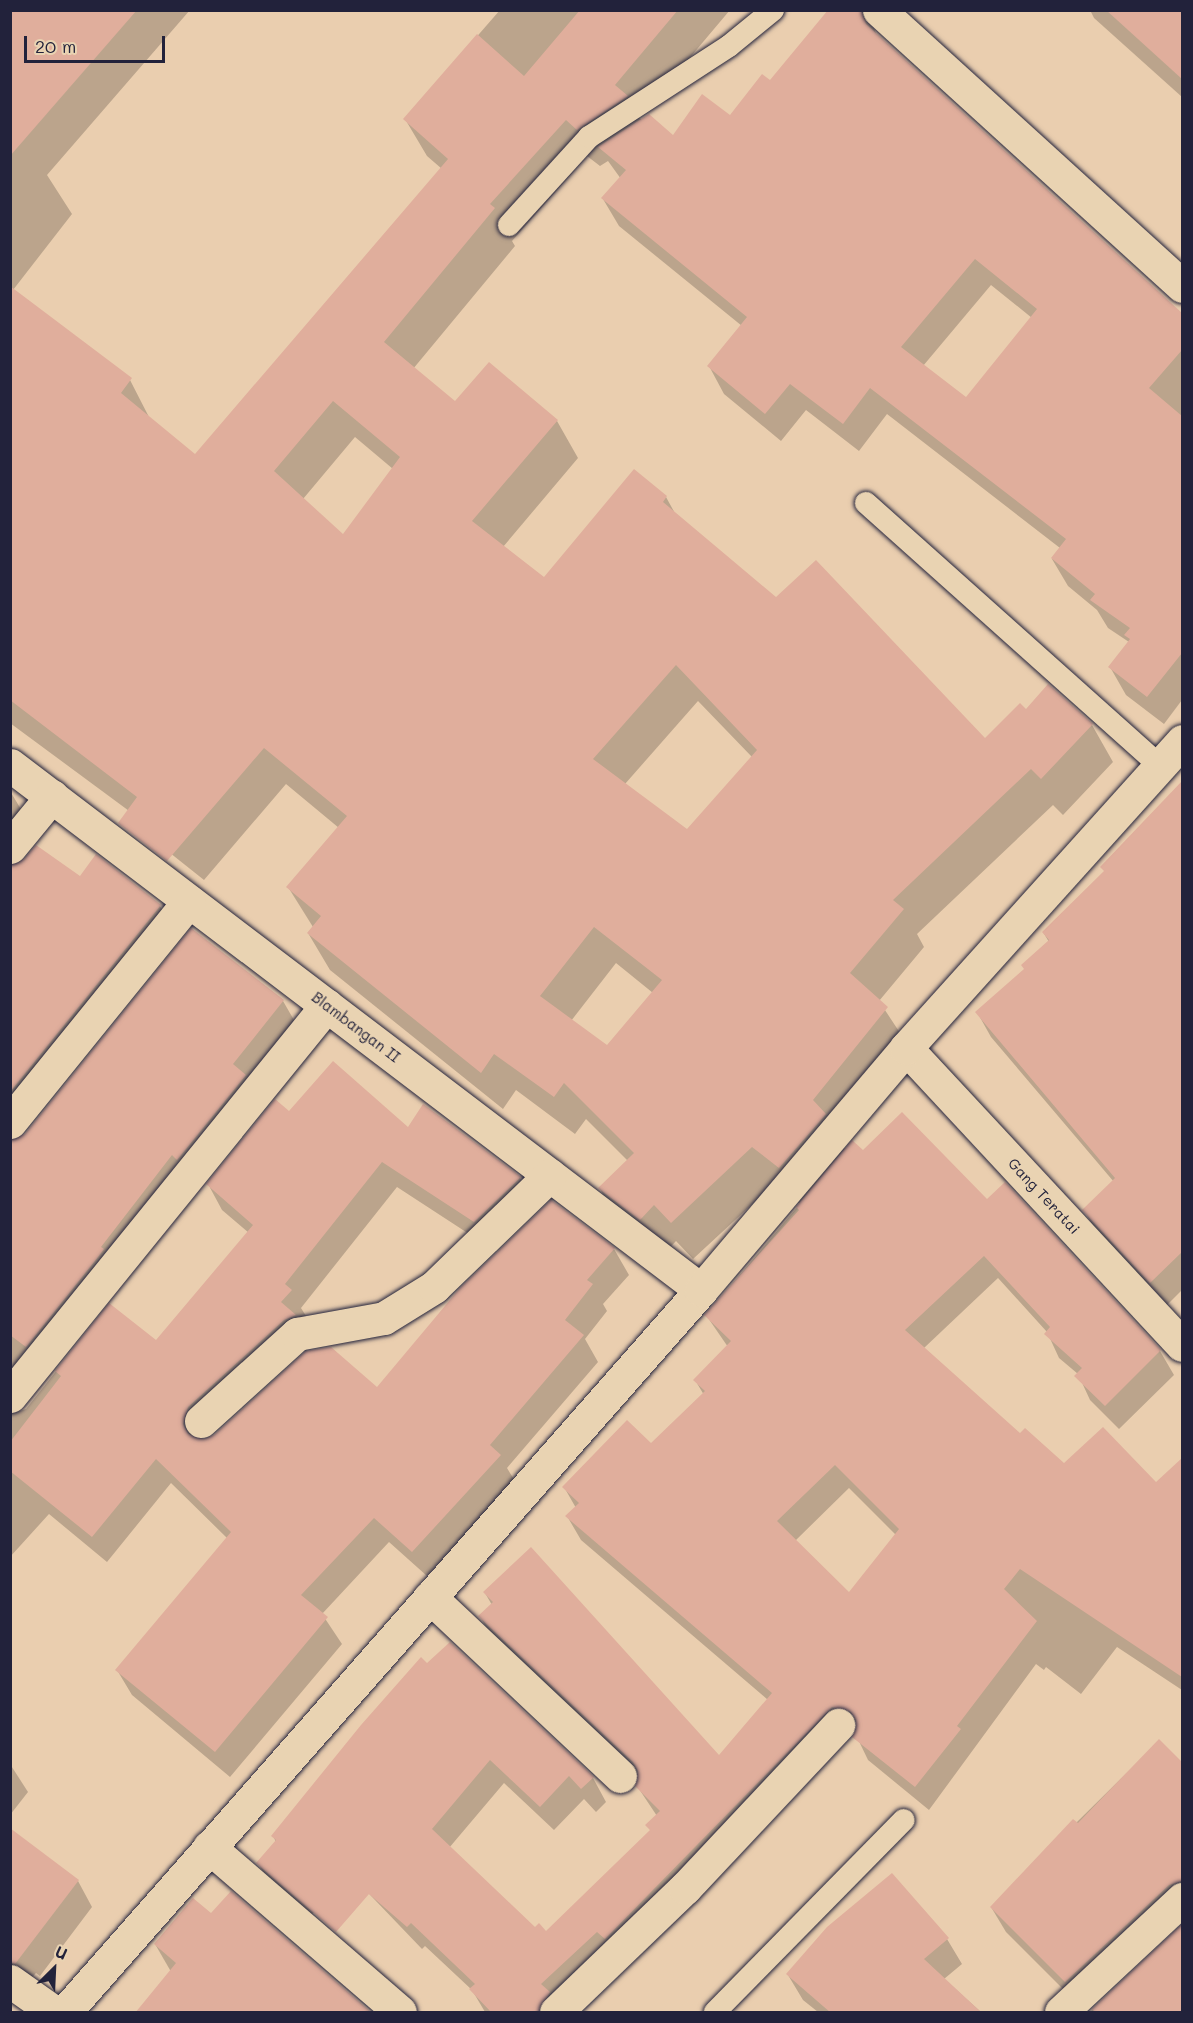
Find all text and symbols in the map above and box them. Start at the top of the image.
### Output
scale bar [27,24,168,62]
text: 20 m [35,34,76,58]
street label: Blambangan II [308,988,404,1066]
street label: Gang Teratai [1004,1154,1084,1238]
north arrow [24,1939,84,1999]
text: U [52,1940,71,1964]

